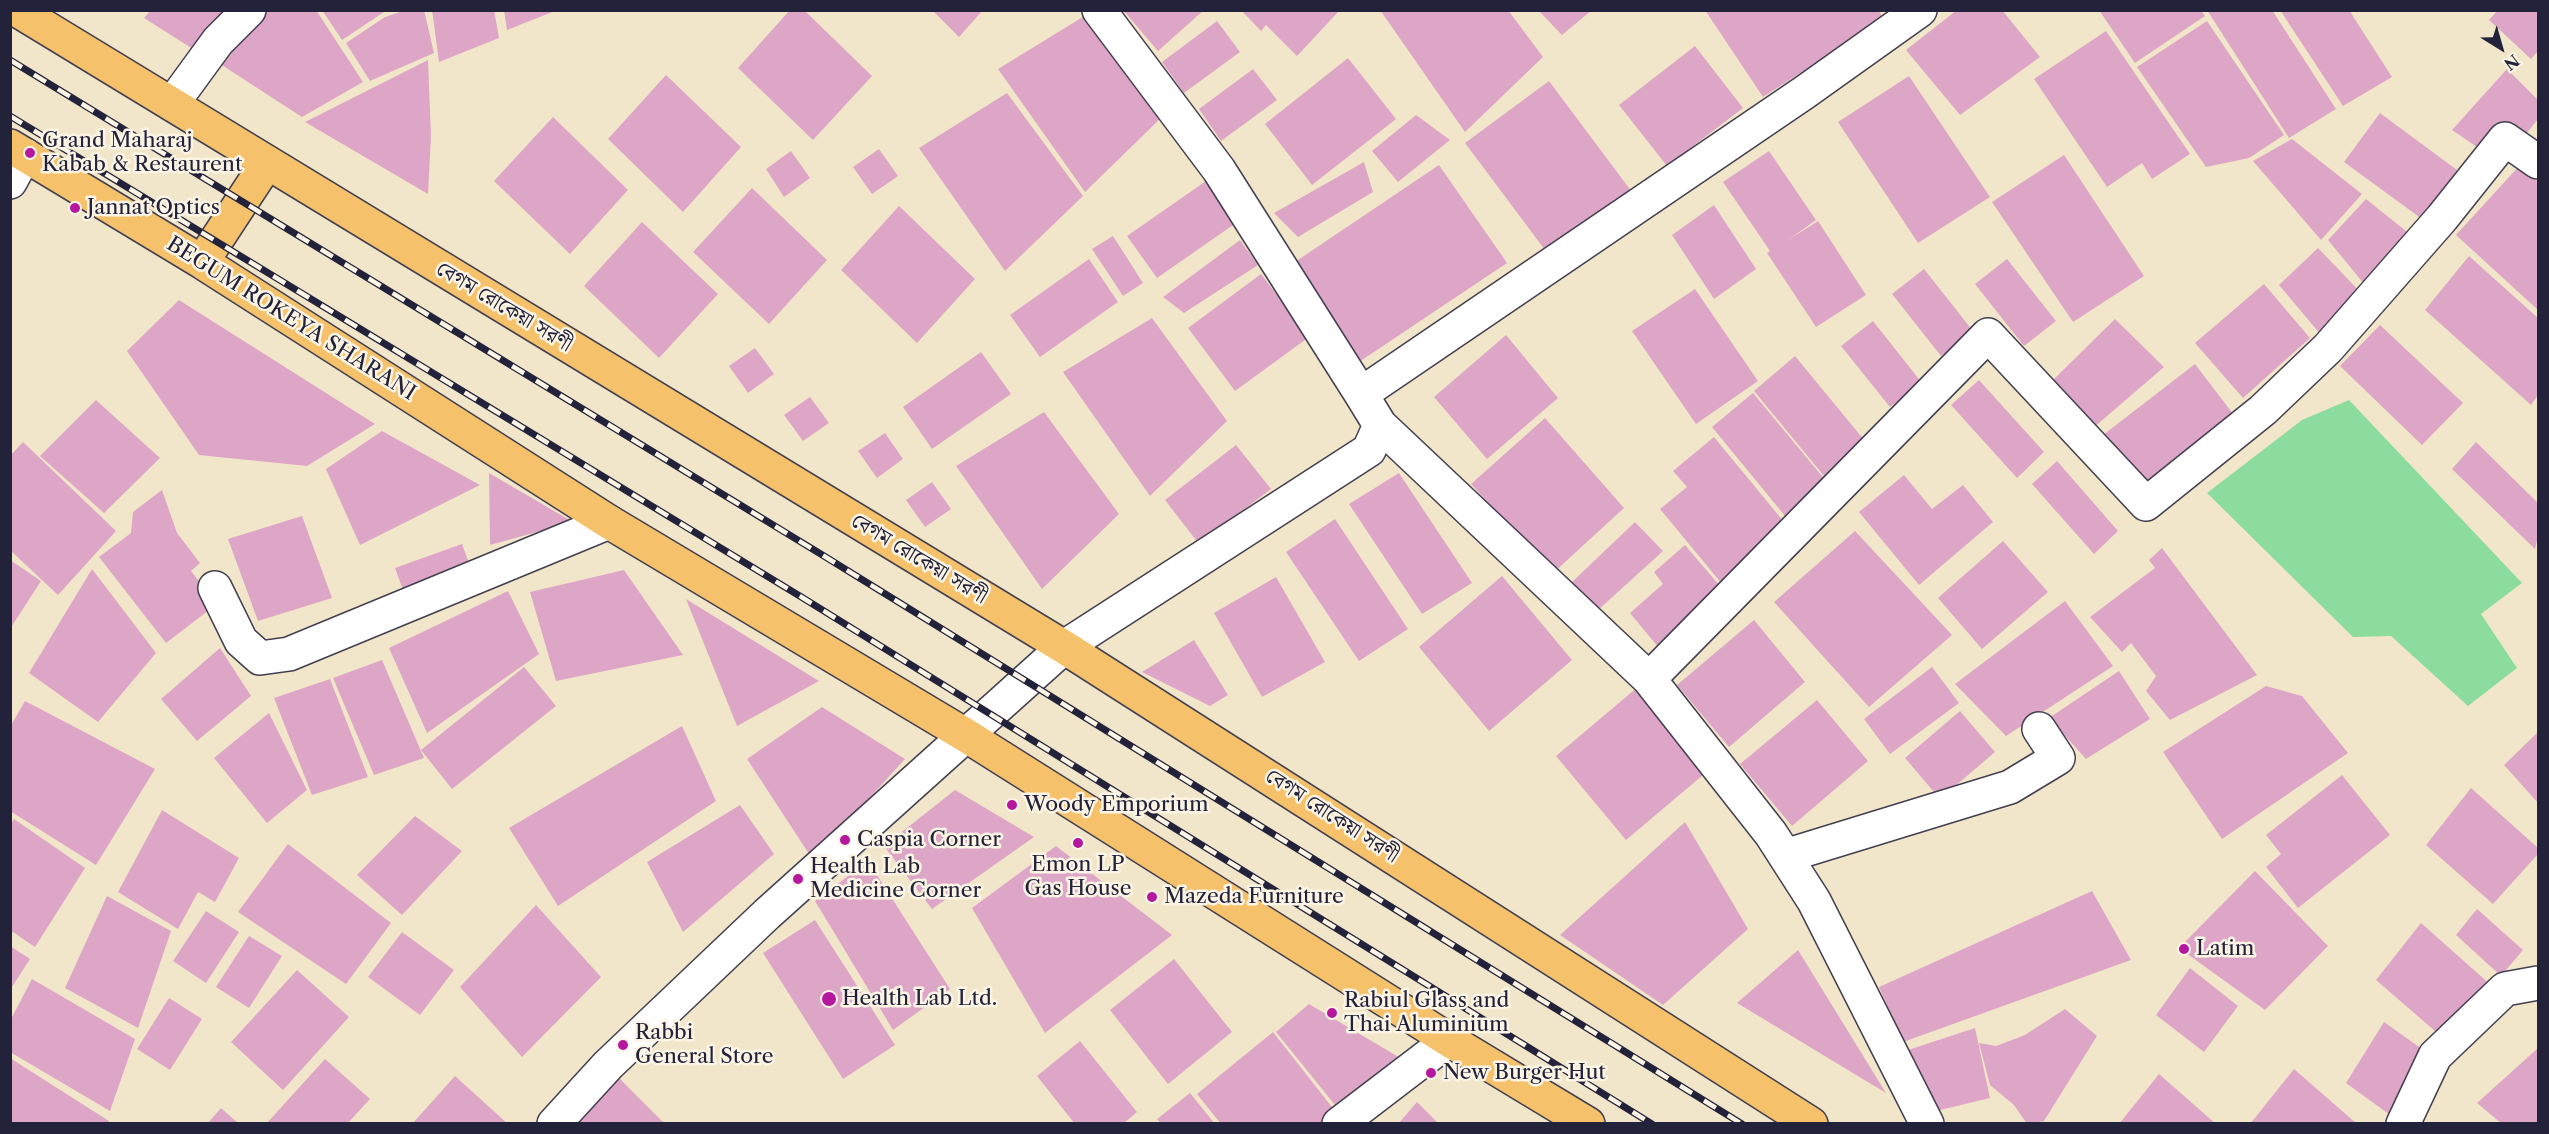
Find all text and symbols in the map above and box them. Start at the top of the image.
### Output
north arrow [2471,18,2531,78]
text: N [2500,50,2523,75]
place label: Grand Maharaj Kabab & Restaurent [42,128,242,178]
marker: Grand Maharaj Kabab & Restaurent [23,146,37,160]
place label: Jannat Optics [87,195,220,221]
marker: Jannat Optics [68,201,82,215]
street label: BEGUM ROKEYA SHARANI [162,232,420,406]
street label: বেগম রোকেয়া সরণী [431,257,577,357]
street label: বেগম রোকেয়া সরণী [846,509,992,609]
street label: বেগম রোকেয়া সরণী [1261,763,1403,869]
place label: Woody Emporium [1024,792,1208,818]
marker: Woody Emporium [1005,798,1019,812]
place label: Caspia Corner [857,827,1001,853]
marker: Caspia Corner [838,833,852,847]
marker: Emon LP Gas House [1071,836,1085,850]
place label: Emon LP Gas House [1025,852,1131,902]
place label: Health Lab Medicine Corner [810,854,981,904]
marker: Health Lab Medicine Corner [791,872,805,886]
place label: Mazeda Furniture [1164,884,1344,910]
marker: Mazeda Furniture [1145,890,1159,904]
place label: Latim [2196,936,2254,962]
marker: Latim [2177,942,2191,956]
place label: Health Lab Ltd. [842,986,997,1012]
place label: Rabiul Glass and Thai Aluminium [1344,988,1509,1038]
marker: Health Lab Ltd. [820,990,838,1008]
marker: Rabiul Glass and Thai Aluminium [1325,1006,1339,1020]
place label: Rabbi General Store [635,1020,773,1070]
marker: Rabbi General Store [616,1038,630,1052]
place label: New Burger Hut [1443,1060,1606,1086]
marker: New Burger Hut [1424,1066,1438,1080]

